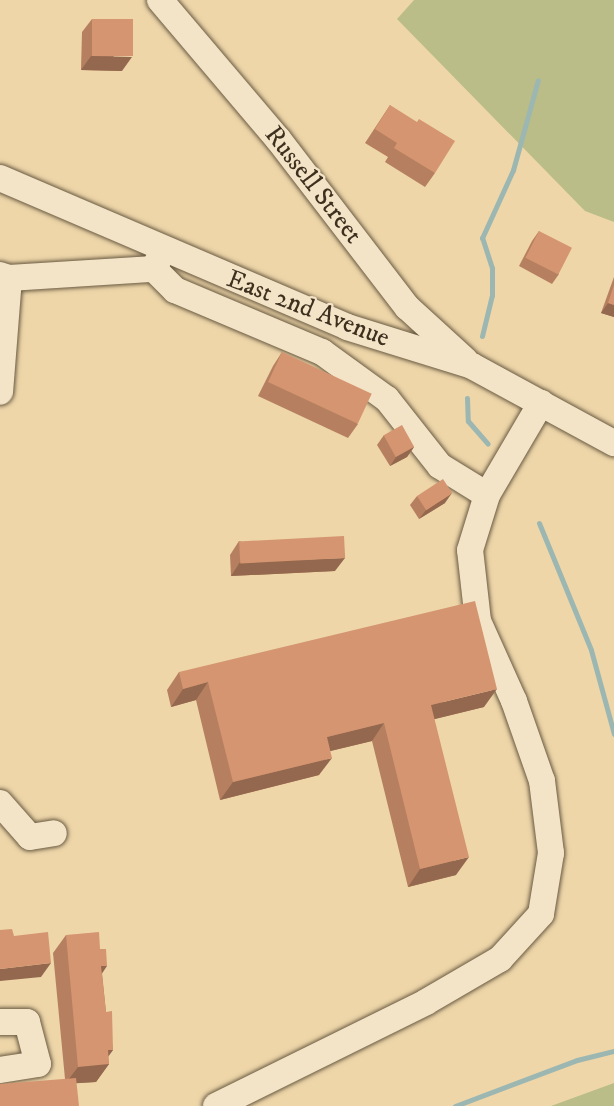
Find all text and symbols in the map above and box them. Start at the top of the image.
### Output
street label: Russell Street [257,120,369,250]
street label: East 2nd Avenue [222,264,394,354]

